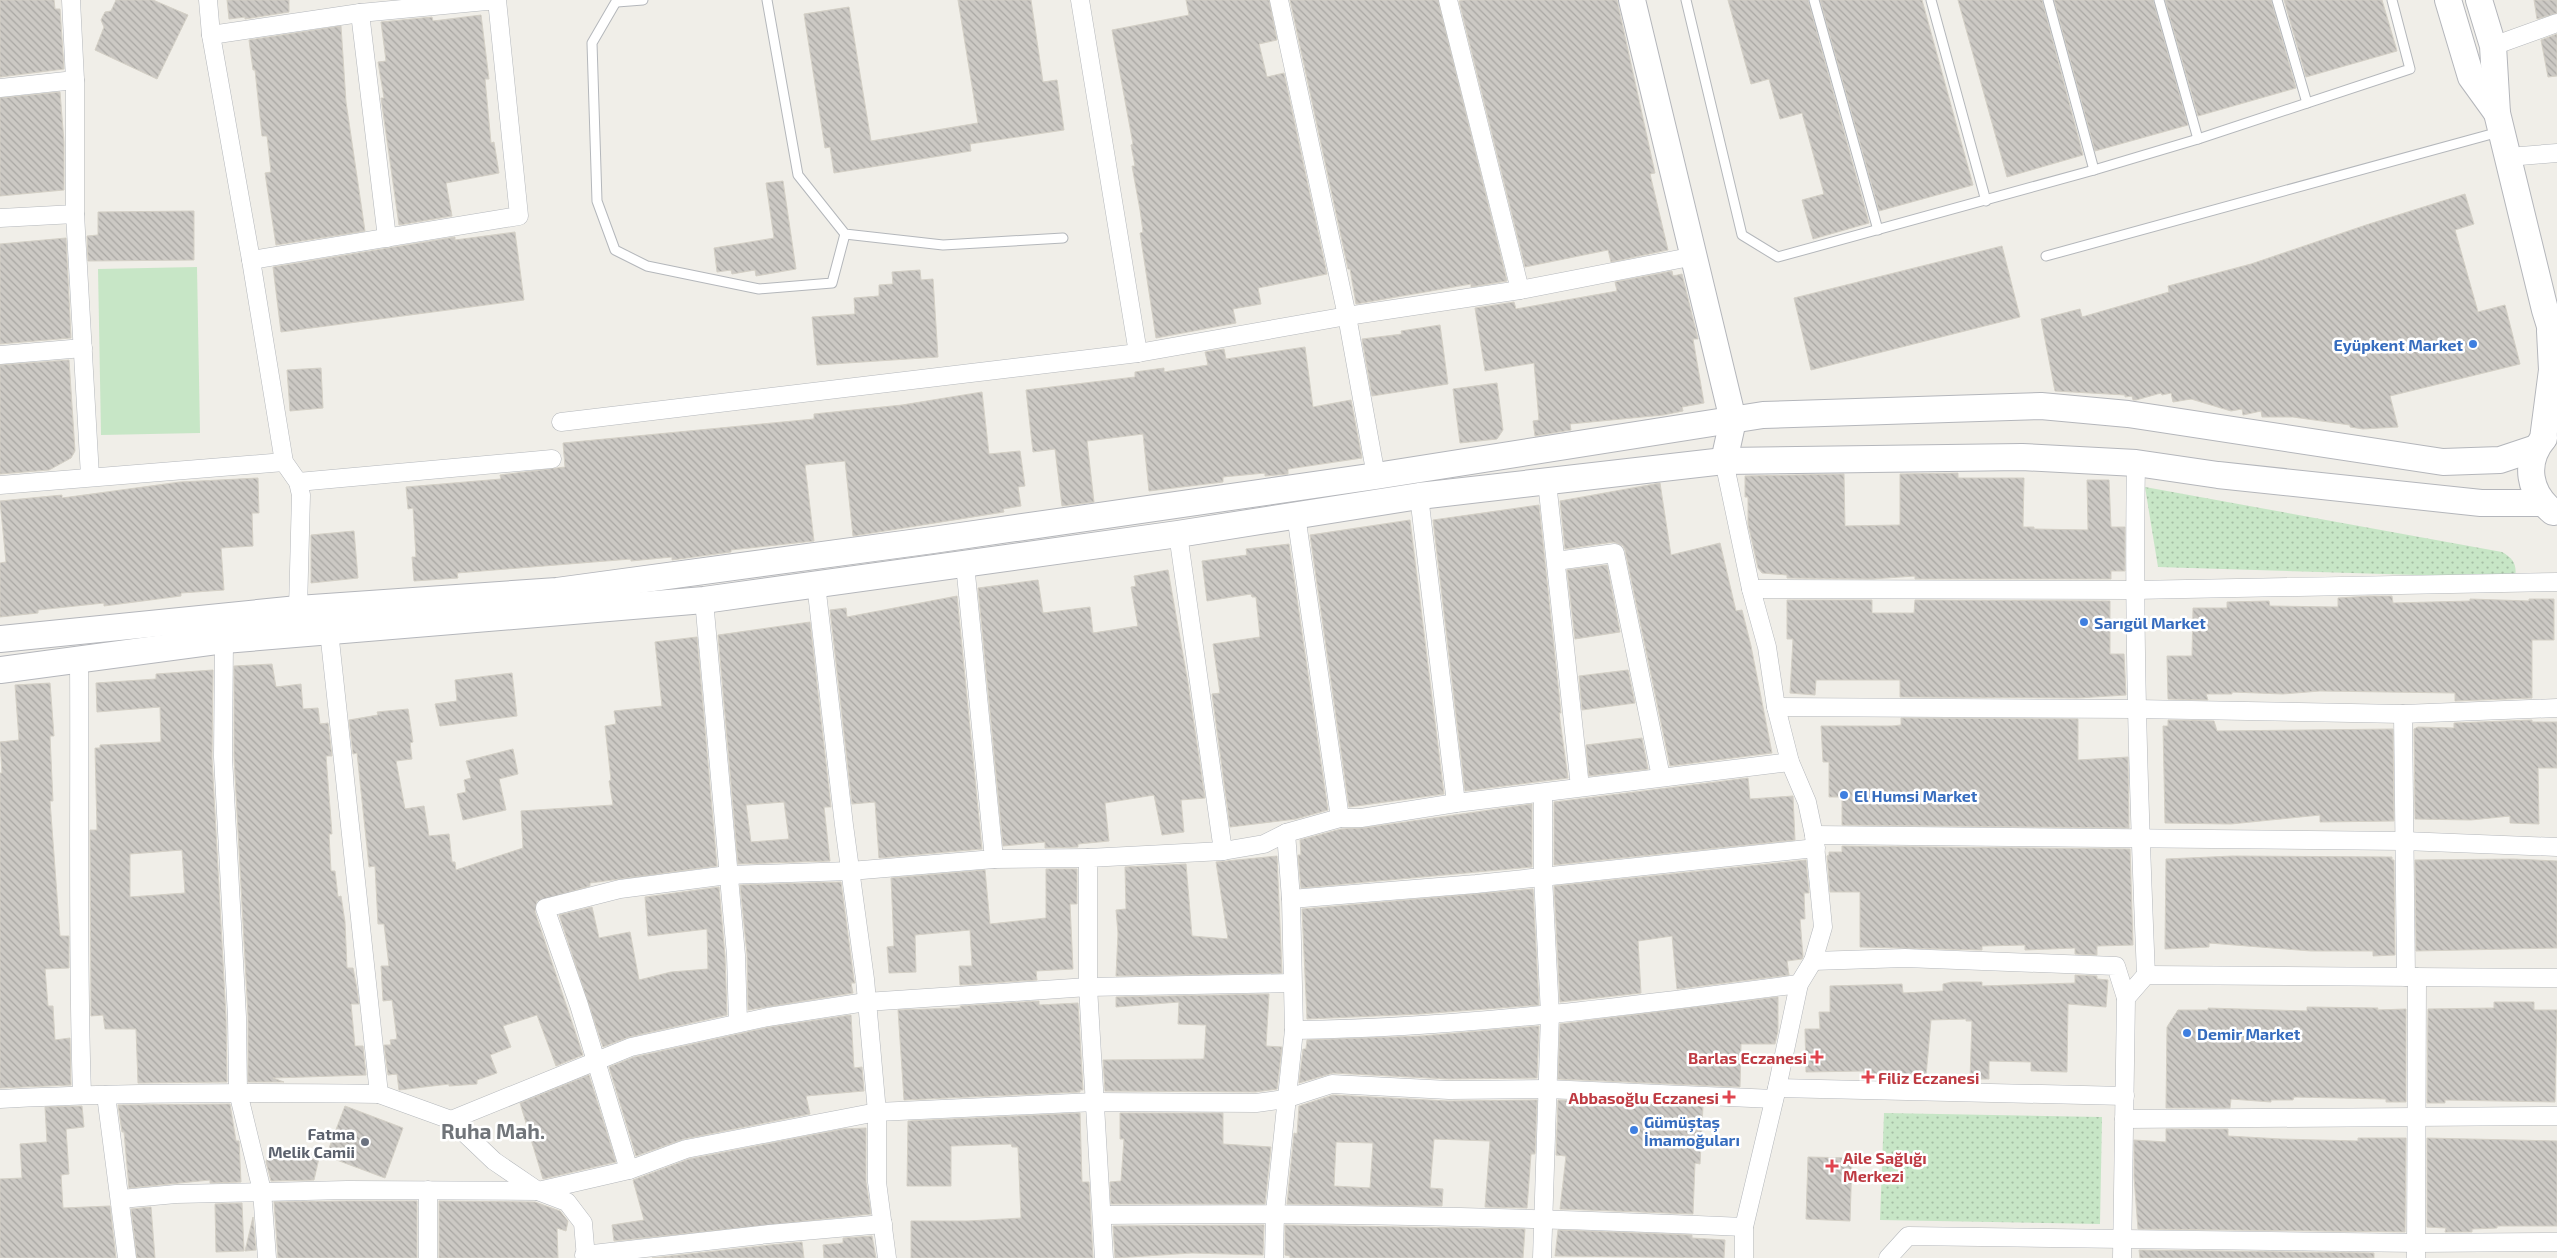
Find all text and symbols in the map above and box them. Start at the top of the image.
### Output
place label: Eyüpkent Market [2333,335,2463,355]
marker: Eyüpkent Market [2467,338,2479,350]
place label: Sarıgül Market [2094,613,2206,632]
marker: Sarıgül Market [2078,616,2090,628]
place label: El Humsi Market [1854,786,1978,805]
marker: El Humsi Market [1838,789,1850,801]
place label: Demir Market [2197,1024,2301,1043]
marker: Demir Market [2181,1027,2193,1039]
place label: Barlas Eczanesi [1688,1048,1807,1067]
marker: Barlas Eczanesi [1811,1051,1823,1063]
place label: Filiz Eczanesi [1878,1068,1979,1087]
marker: Filiz Eczanesi [1862,1071,1874,1083]
place label: Abbasoğlu Eczanesi [1569,1088,1719,1107]
marker: Abbasoğlu Eczanesi [1723,1091,1735,1103]
place label: Gümüştaş İmamoğuları [1644,1112,1740,1149]
district label: Ruha Mah. [441,1118,545,1143]
place label: Fatma Melik Camii [268,1124,355,1161]
marker: Gümüştaş İmamoğuları [1628,1124,1640,1136]
marker: Fatma Melik Camii [359,1136,371,1148]
place label: Aile Sağlığı Merkezi [1843,1148,1927,1185]
marker: Aile Sağlığı Merkezi [1825,1159,1839,1173]

